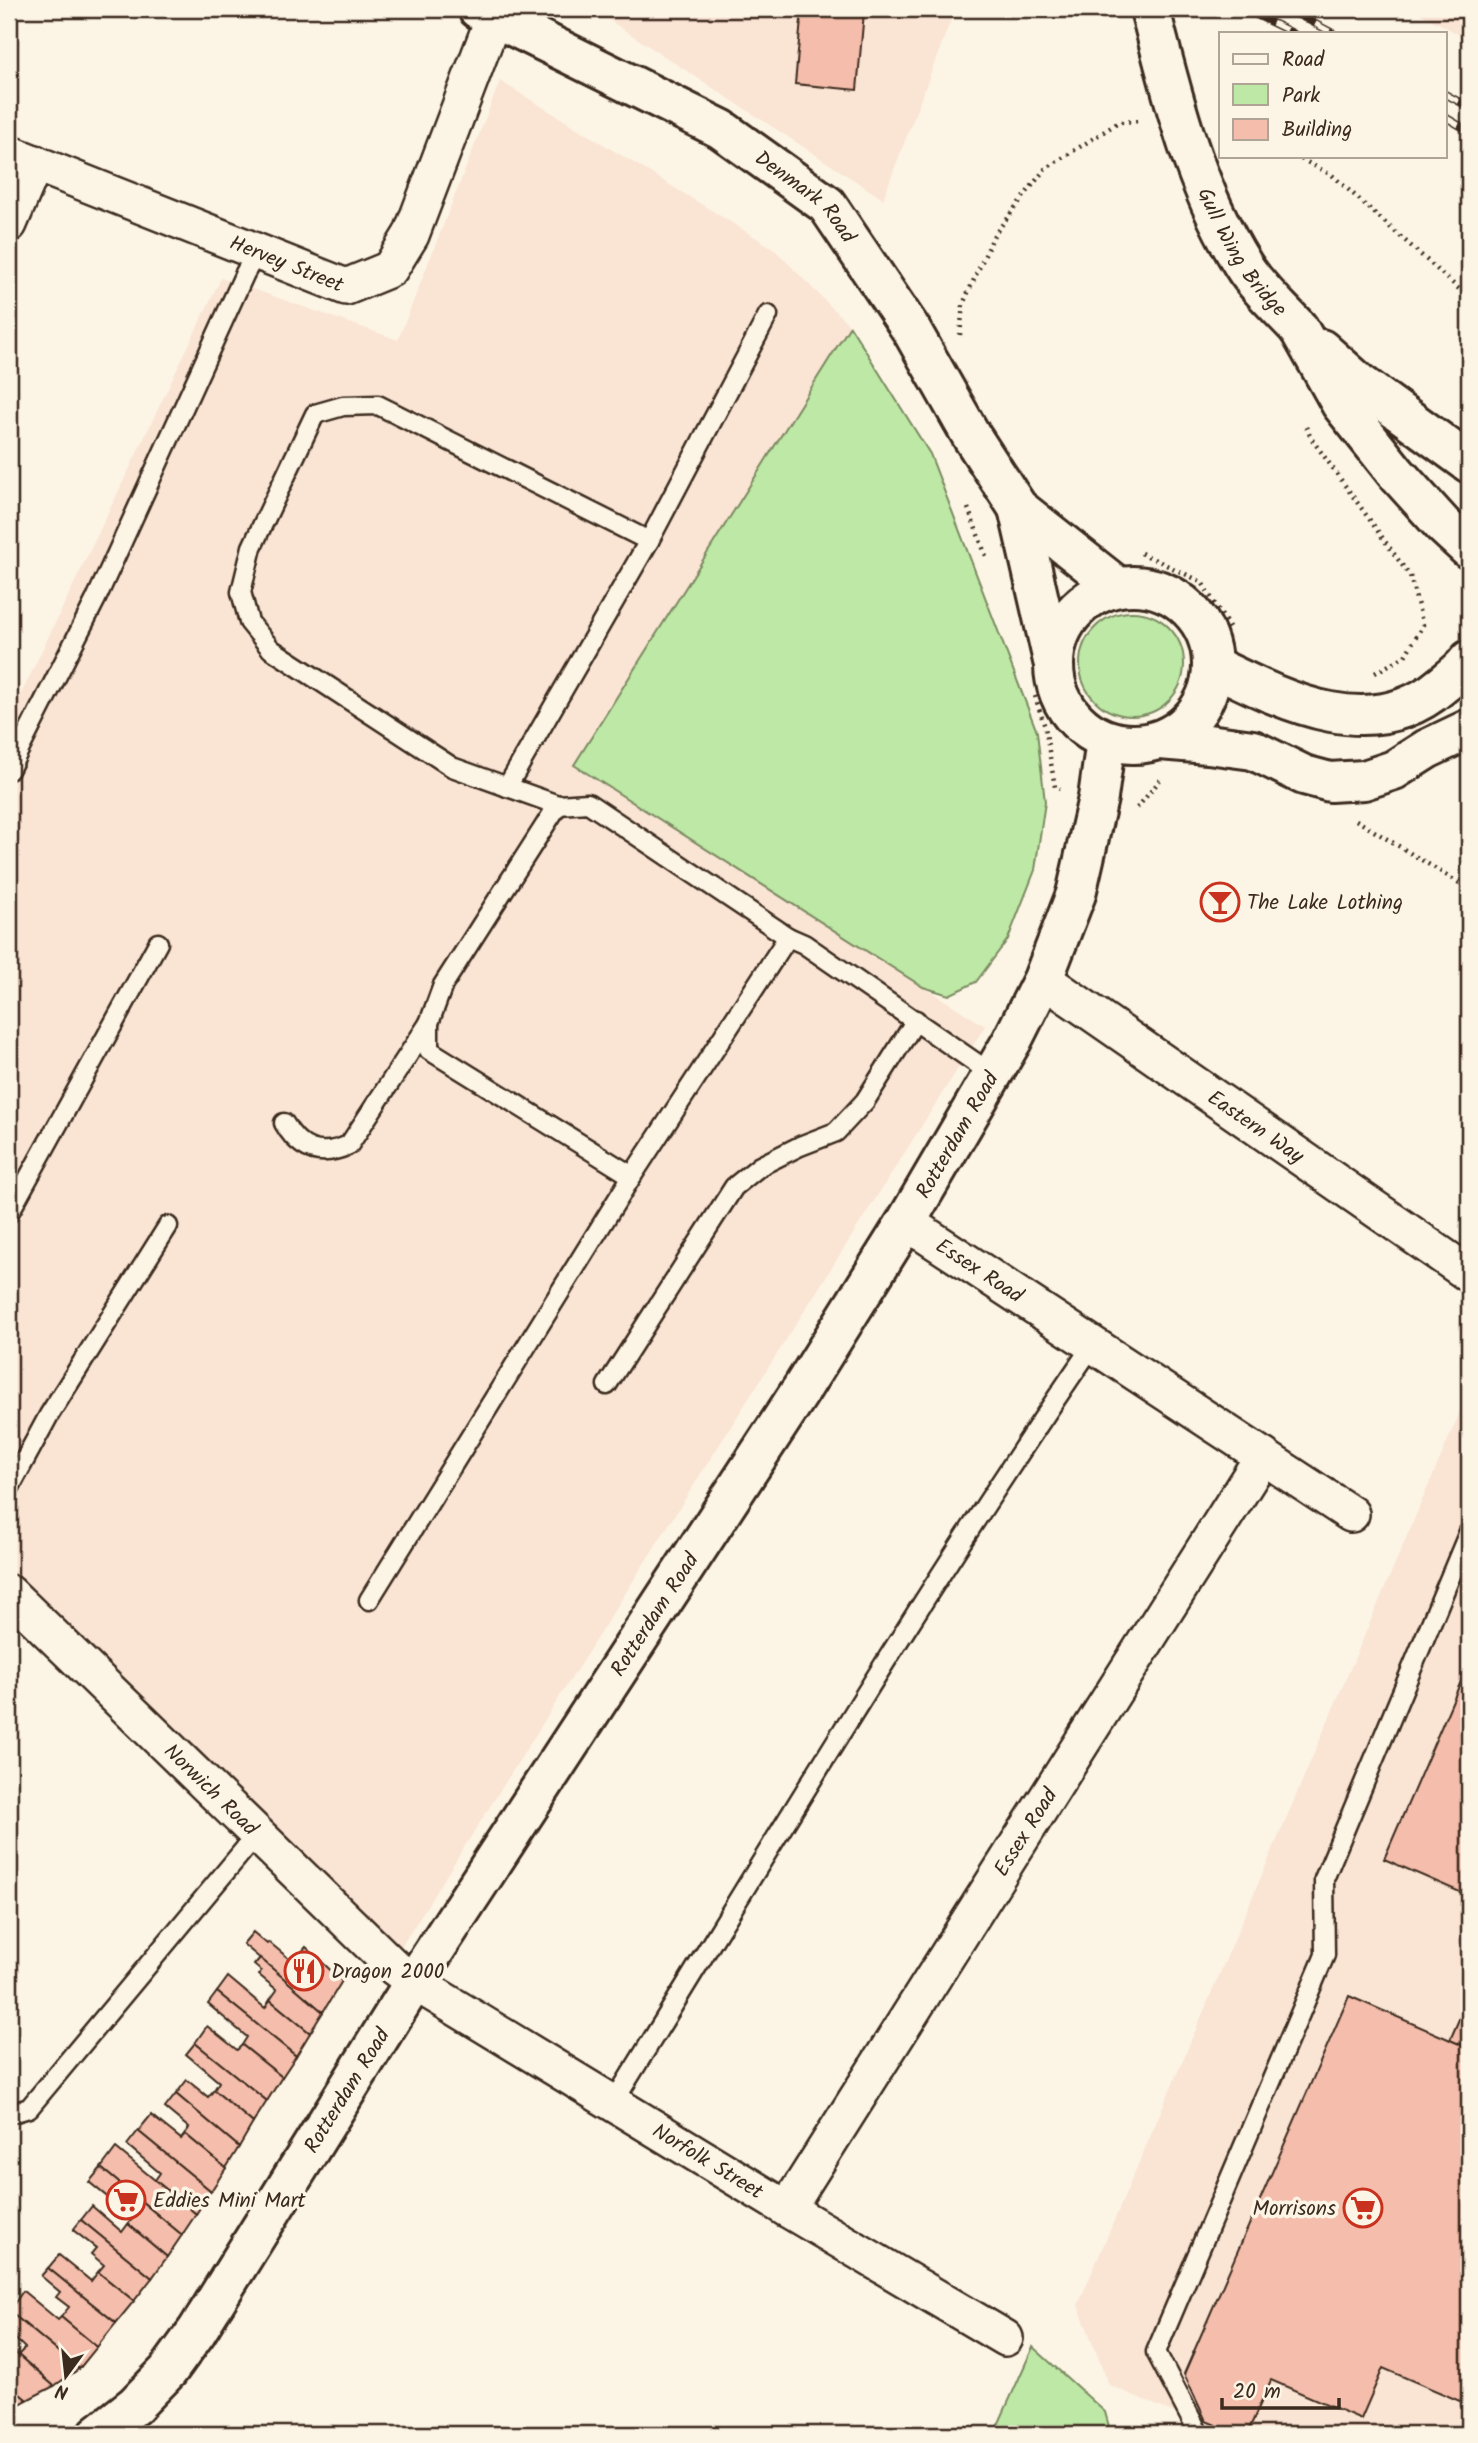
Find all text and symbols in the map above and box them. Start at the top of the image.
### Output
legend [1219,32,1446,158]
text: Road [1282,44,1325,77]
text: Park [1282,80,1320,113]
text: Building [1282,114,1352,147]
street label: Denmark Road [747,143,864,251]
street label: Gull Wing Bridge [1188,183,1295,325]
street label: Hervey Street [224,227,349,303]
bar icon: The Lake Lothing [1199,881,1241,923]
place label: The Lake Lothing [1247,887,1403,920]
street label: Rotterdam Road [908,1066,1009,1205]
street label: Eastern Way [1200,1082,1310,1173]
street label: Essex Road [928,1231,1030,1313]
street label: Rotterdam Road [603,1546,709,1684]
street label: Norwich Road [155,1737,265,1845]
street label: Essex Road [986,1782,1067,1884]
restaurant icon: Dragon 2000 [283,1950,325,1992]
place label: Dragon 2000 [331,1956,444,1989]
street label: Rotterdam Road [296,2022,400,2160]
street label: Norfolk Street [645,2116,770,2209]
supermarket icon: Eddies Mini Mart [105,2179,147,2221]
place label: Eddies Mini Mart [153,2185,307,2218]
supermarket icon: Morrisons [1342,2187,1384,2229]
place label: Morrisons [1252,2193,1336,2226]
north arrow [32,2342,102,2412]
scale bar [1222,2366,1340,2410]
text: N [52,2374,72,2407]
text: 20 m [1233,2376,1281,2409]

